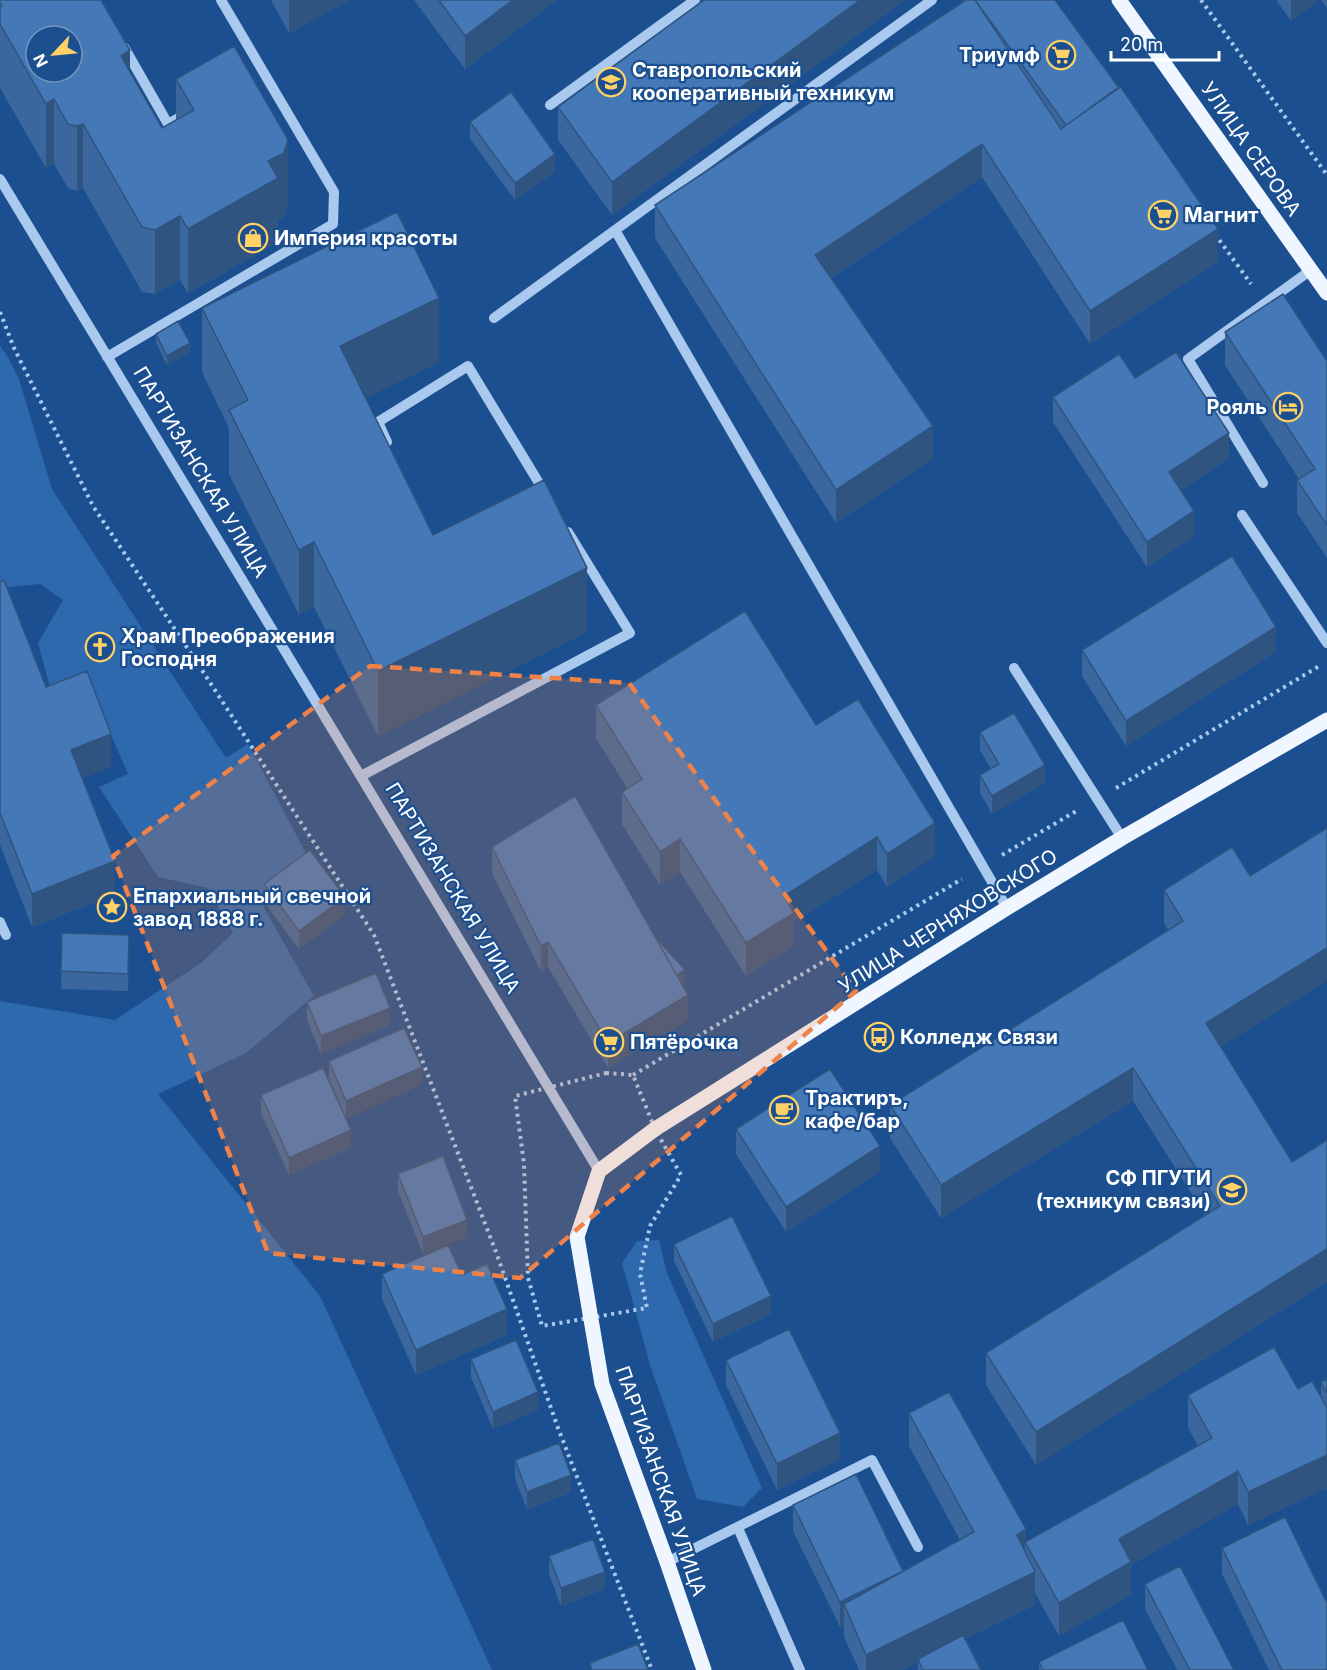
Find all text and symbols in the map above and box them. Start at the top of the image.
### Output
north arrow [24,24,84,84]
scale bar [1111,24,1219,62]
text: 20 m [1120,34,1163,55]
supermarket icon: Триумф [1045,39,1077,71]
place label: Триумф [959,43,1040,67]
text: N [29,51,52,70]
place label: Ставропольский кооперативный техникум [632,58,894,105]
school or university icon: Ставропольский кооперативный техникум [595,66,627,98]
street label: УЛИЦА СЕРОВА [1196,77,1306,221]
supermarket icon: Магнит [1147,199,1179,231]
place label: Магнит [1184,203,1259,227]
shop icon: Империя красоты [237,222,269,254]
place label: Империя красоты [274,226,458,250]
street label: ПАРТИЗАНСКАЯ УЛИЦА [128,362,274,582]
hotel icon: Рояль [1272,391,1304,423]
place label: Рояль [1207,395,1267,419]
place label: Храм Преображения Господня [121,624,335,671]
church icon: Храм Преображения Господня [84,631,116,663]
street label: ПАРТИЗАНСКАЯ УЛИЦА [380,778,526,998]
street label: УЛИЦА ЧЕРНЯХОВСКОГО [834,844,1062,998]
place label: Епархиальный свечной завод 1888 г. [133,884,371,931]
place icon: Епархиальный свечной завод 1888 г. [96,891,128,923]
bus stop icon: Колледж Связи [863,1021,895,1053]
place label: Колледж Связи [900,1025,1058,1049]
supermarket icon: Пятёрочка [593,1026,625,1058]
place label: Пятёрочка [630,1030,739,1054]
place label: Трактиръ, кафе/бар [805,1086,909,1133]
cafe icon: Трактиръ, кафе/бар [768,1094,800,1126]
place label: СФ ПГУТИ (техникум связи) [1036,1166,1211,1213]
school or university icon: СФ ПГУТИ (техникум связи) [1216,1174,1248,1206]
street label: ПАРТИЗАНСКАЯ УЛИЦА [610,1363,712,1599]

